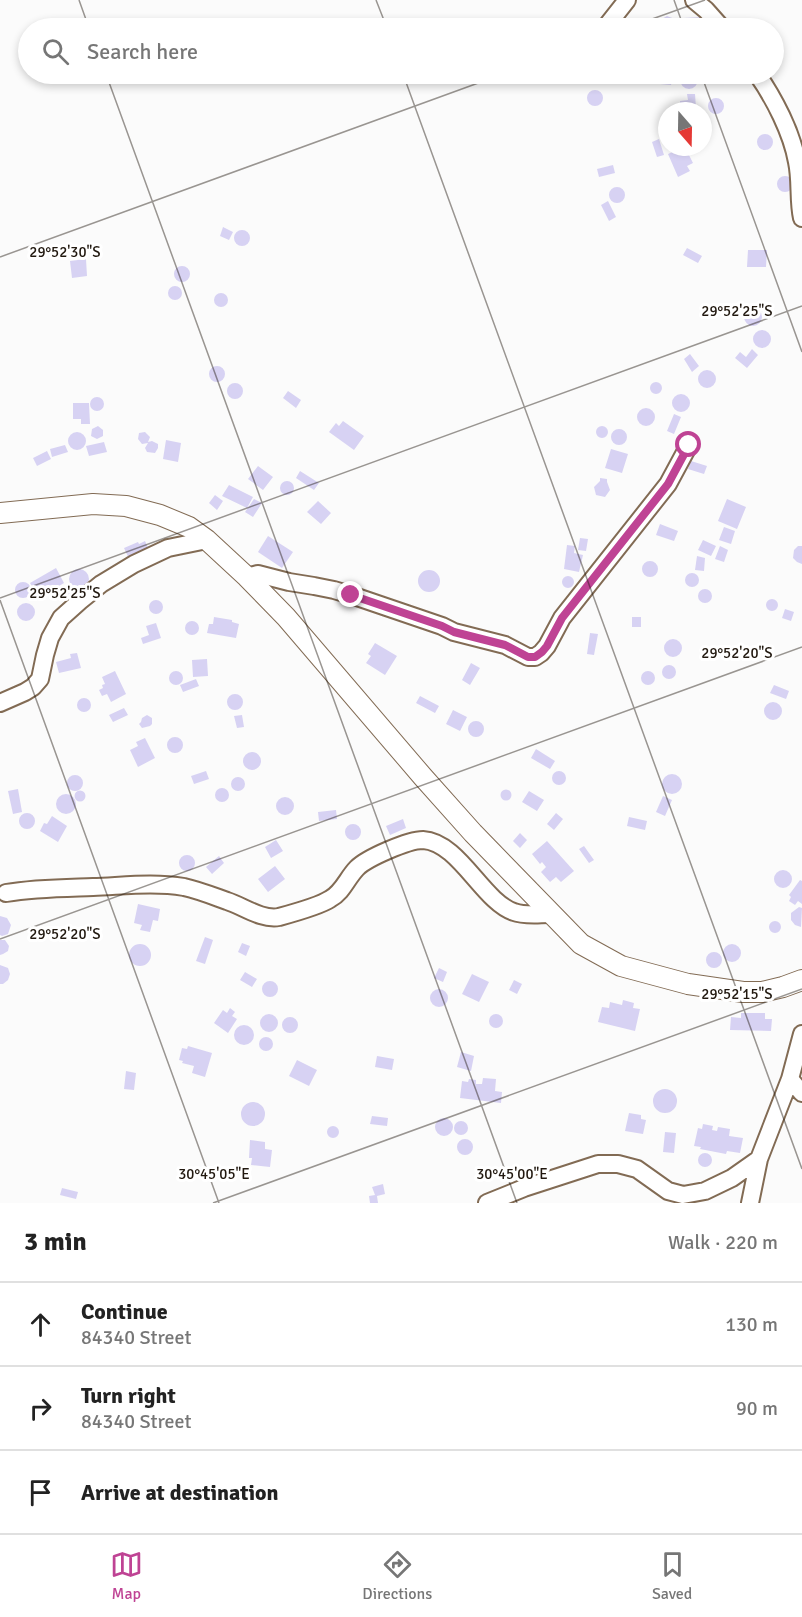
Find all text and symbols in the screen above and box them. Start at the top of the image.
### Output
search box [18,18,784,84]
icon: search [39,35,72,68]
text: Search here [87,38,198,65]
north arrow [658,102,712,156]
text: 29°52'30"S [29,243,101,261]
text: 29°52'25"S [701,302,773,320]
route start [675,431,701,457]
route end [337,581,363,607]
text: 29°52'25"S [29,584,101,602]
text: 29°52'20"S [701,644,773,662]
text: 29°52'20"S [29,925,101,943]
text: 29°52'15"S [701,985,773,1003]
text: 30°45'05"E [178,1165,250,1183]
text: 30°45'00"E [476,1165,548,1183]
text: 3 min [24,1226,87,1258]
text: Walk · 220 m [668,1230,778,1255]
text: Continue [81,1298,168,1325]
icon: ahead [24,1308,57,1341]
text: 130 m [725,1312,778,1337]
text: 84340 Street [81,1325,192,1350]
text: Turn right [81,1382,176,1409]
icon: right [24,1392,57,1425]
text: 90 m [736,1396,778,1421]
text: 84340 Street [81,1409,192,1434]
icon: arrive [24,1476,57,1509]
text: Arrive at destination [81,1479,278,1506]
tab: Map [110,1548,143,1604]
tab: Directions [362,1548,432,1604]
tab: Saved [652,1548,692,1604]

